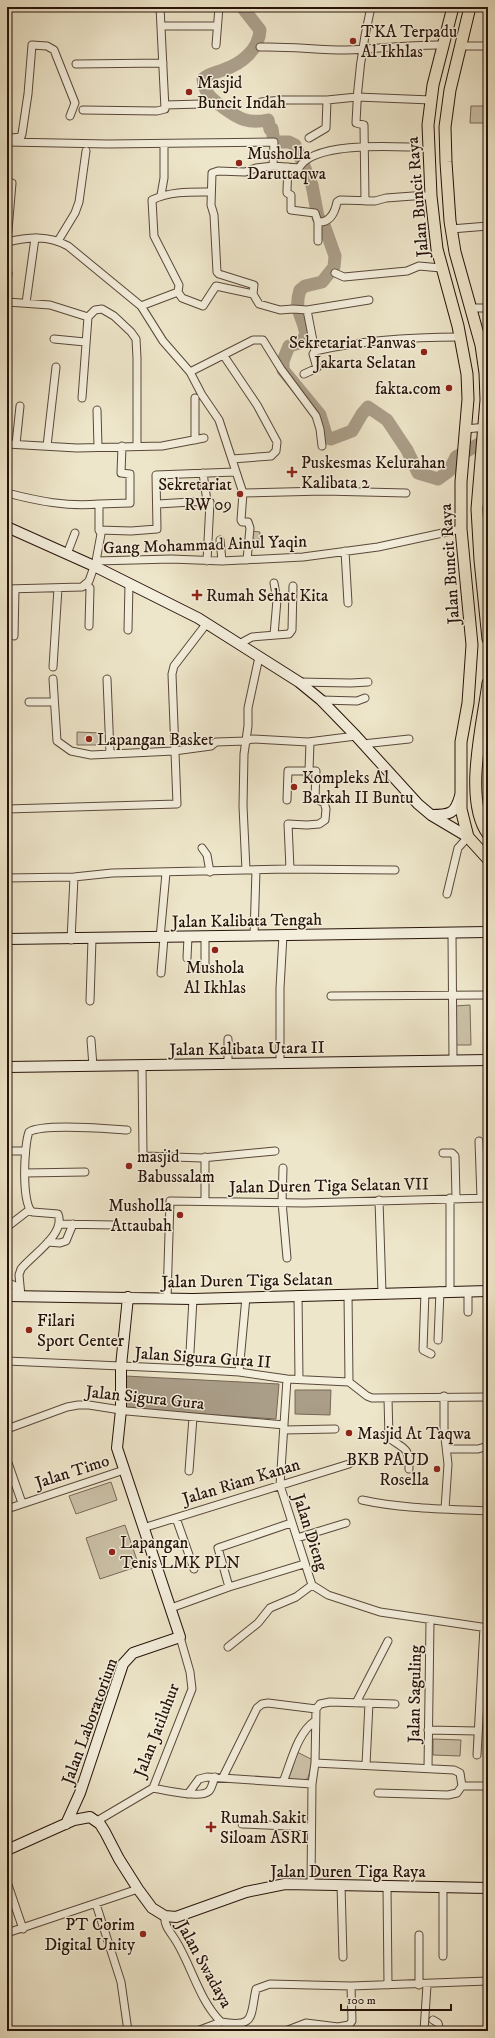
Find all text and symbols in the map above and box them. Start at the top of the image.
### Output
place label: TKA Terpadu Al Ikhlas [361,21,457,63]
marker: TKA Terpadu Al Ikhlas [348,36,358,46]
place label: Masjid Buncit Indah [197,72,286,114]
marker: Masjid Buncit Indah [184,87,194,97]
street label: Jalan Buncit Raya [402,135,434,260]
place label: Musholla Daruttaqwa [247,143,327,185]
marker: Musholla Daruttaqwa [234,158,244,168]
place label: Sekretariat Panwas Jakarta Selatan [289,332,416,374]
marker: Sekretariat Panwas Jakarta Selatan [419,347,429,357]
place label: fakta.com [375,378,441,400]
marker: fakta.com [444,383,454,393]
place label: Puskesmas Kelurahan Kalibata 2 [301,452,446,494]
marker: Puskesmas Kelurahan Kalibata 2 [286,466,298,478]
place label: Sekretariat RW 09 [158,474,233,516]
marker: Sekretariat RW 09 [235,489,245,499]
street label: Jalan Buncit Raya [435,502,465,627]
street label: Gang Mohammad Ainul Yaqin [103,530,307,560]
place label: Rumah Sehat Kita [206,585,329,607]
marker: Rumah Sehat Kita [191,589,203,601]
place label: Lapangan Basket [97,729,214,751]
marker: Lapangan Basket [84,734,94,744]
place label: Kompleks Al Barkah II Buntu [302,767,414,809]
marker: Kompleks Al Barkah II Buntu [289,782,299,792]
street label: Jalan Kalibata Tengah [170,909,322,933]
marker: Mushola Al Ikhlas [210,945,220,955]
place label: Mushola Al Ikhlas [184,957,246,999]
street label: Jalan Kalibata Utara II [167,1037,325,1061]
place label: masjid Babussalam [137,1146,215,1188]
marker: masjid Babussalam [124,1161,134,1171]
street label: Jalan Duren Tiga Selatan VII [227,1173,429,1199]
place label: Musholla Attaubah [108,1195,173,1237]
marker: Musholla Attaubah [175,1210,185,1220]
street label: Jalan Duren Tiga Selatan [159,1269,333,1294]
place label: Filari Sport Center [37,1310,125,1352]
marker: Filari Sport Center [24,1325,34,1335]
street label: Jalan Sigura Gura II [132,1342,272,1374]
street label: Jalan Sigura Gura [83,1381,206,1415]
place label: Masjid At Taqwa [357,1423,472,1445]
marker: Masjid At Taqwa [344,1428,354,1438]
place label: BKB PAUD Rosella [346,1449,430,1491]
street label: Jalan Timo [31,1450,112,1495]
street label: Jalan Riam Kanan [178,1454,303,1511]
marker: BKB PAUD Rosella [432,1464,442,1474]
street label: Jalan Dieng [287,1489,333,1574]
place label: Lapangan Tenis LMK PLN [120,1532,240,1574]
marker: Lapangan Tenis LMK PLN [107,1547,117,1557]
street label: Jalan Saguling [403,1644,427,1745]
street label: Jalan Laboratorium [56,1655,123,1789]
street label: Jalan Jatiluhur [128,1680,185,1782]
place label: Rumah Sakit Siloam ASRI [220,1807,308,1849]
marker: Rumah Sakit Siloam ASRI [205,1821,217,1833]
street label: Jalan Duren Tiga Raya [268,1861,426,1883]
place label: PT Corim Digital Unity [44,1914,136,1956]
street label: Jalan Swadaya [170,1915,237,2013]
marker: PT Corim Digital Unity [138,1929,148,1939]
scale bar [341,1986,451,2012]
text: 100 m [347,1993,376,2008]

